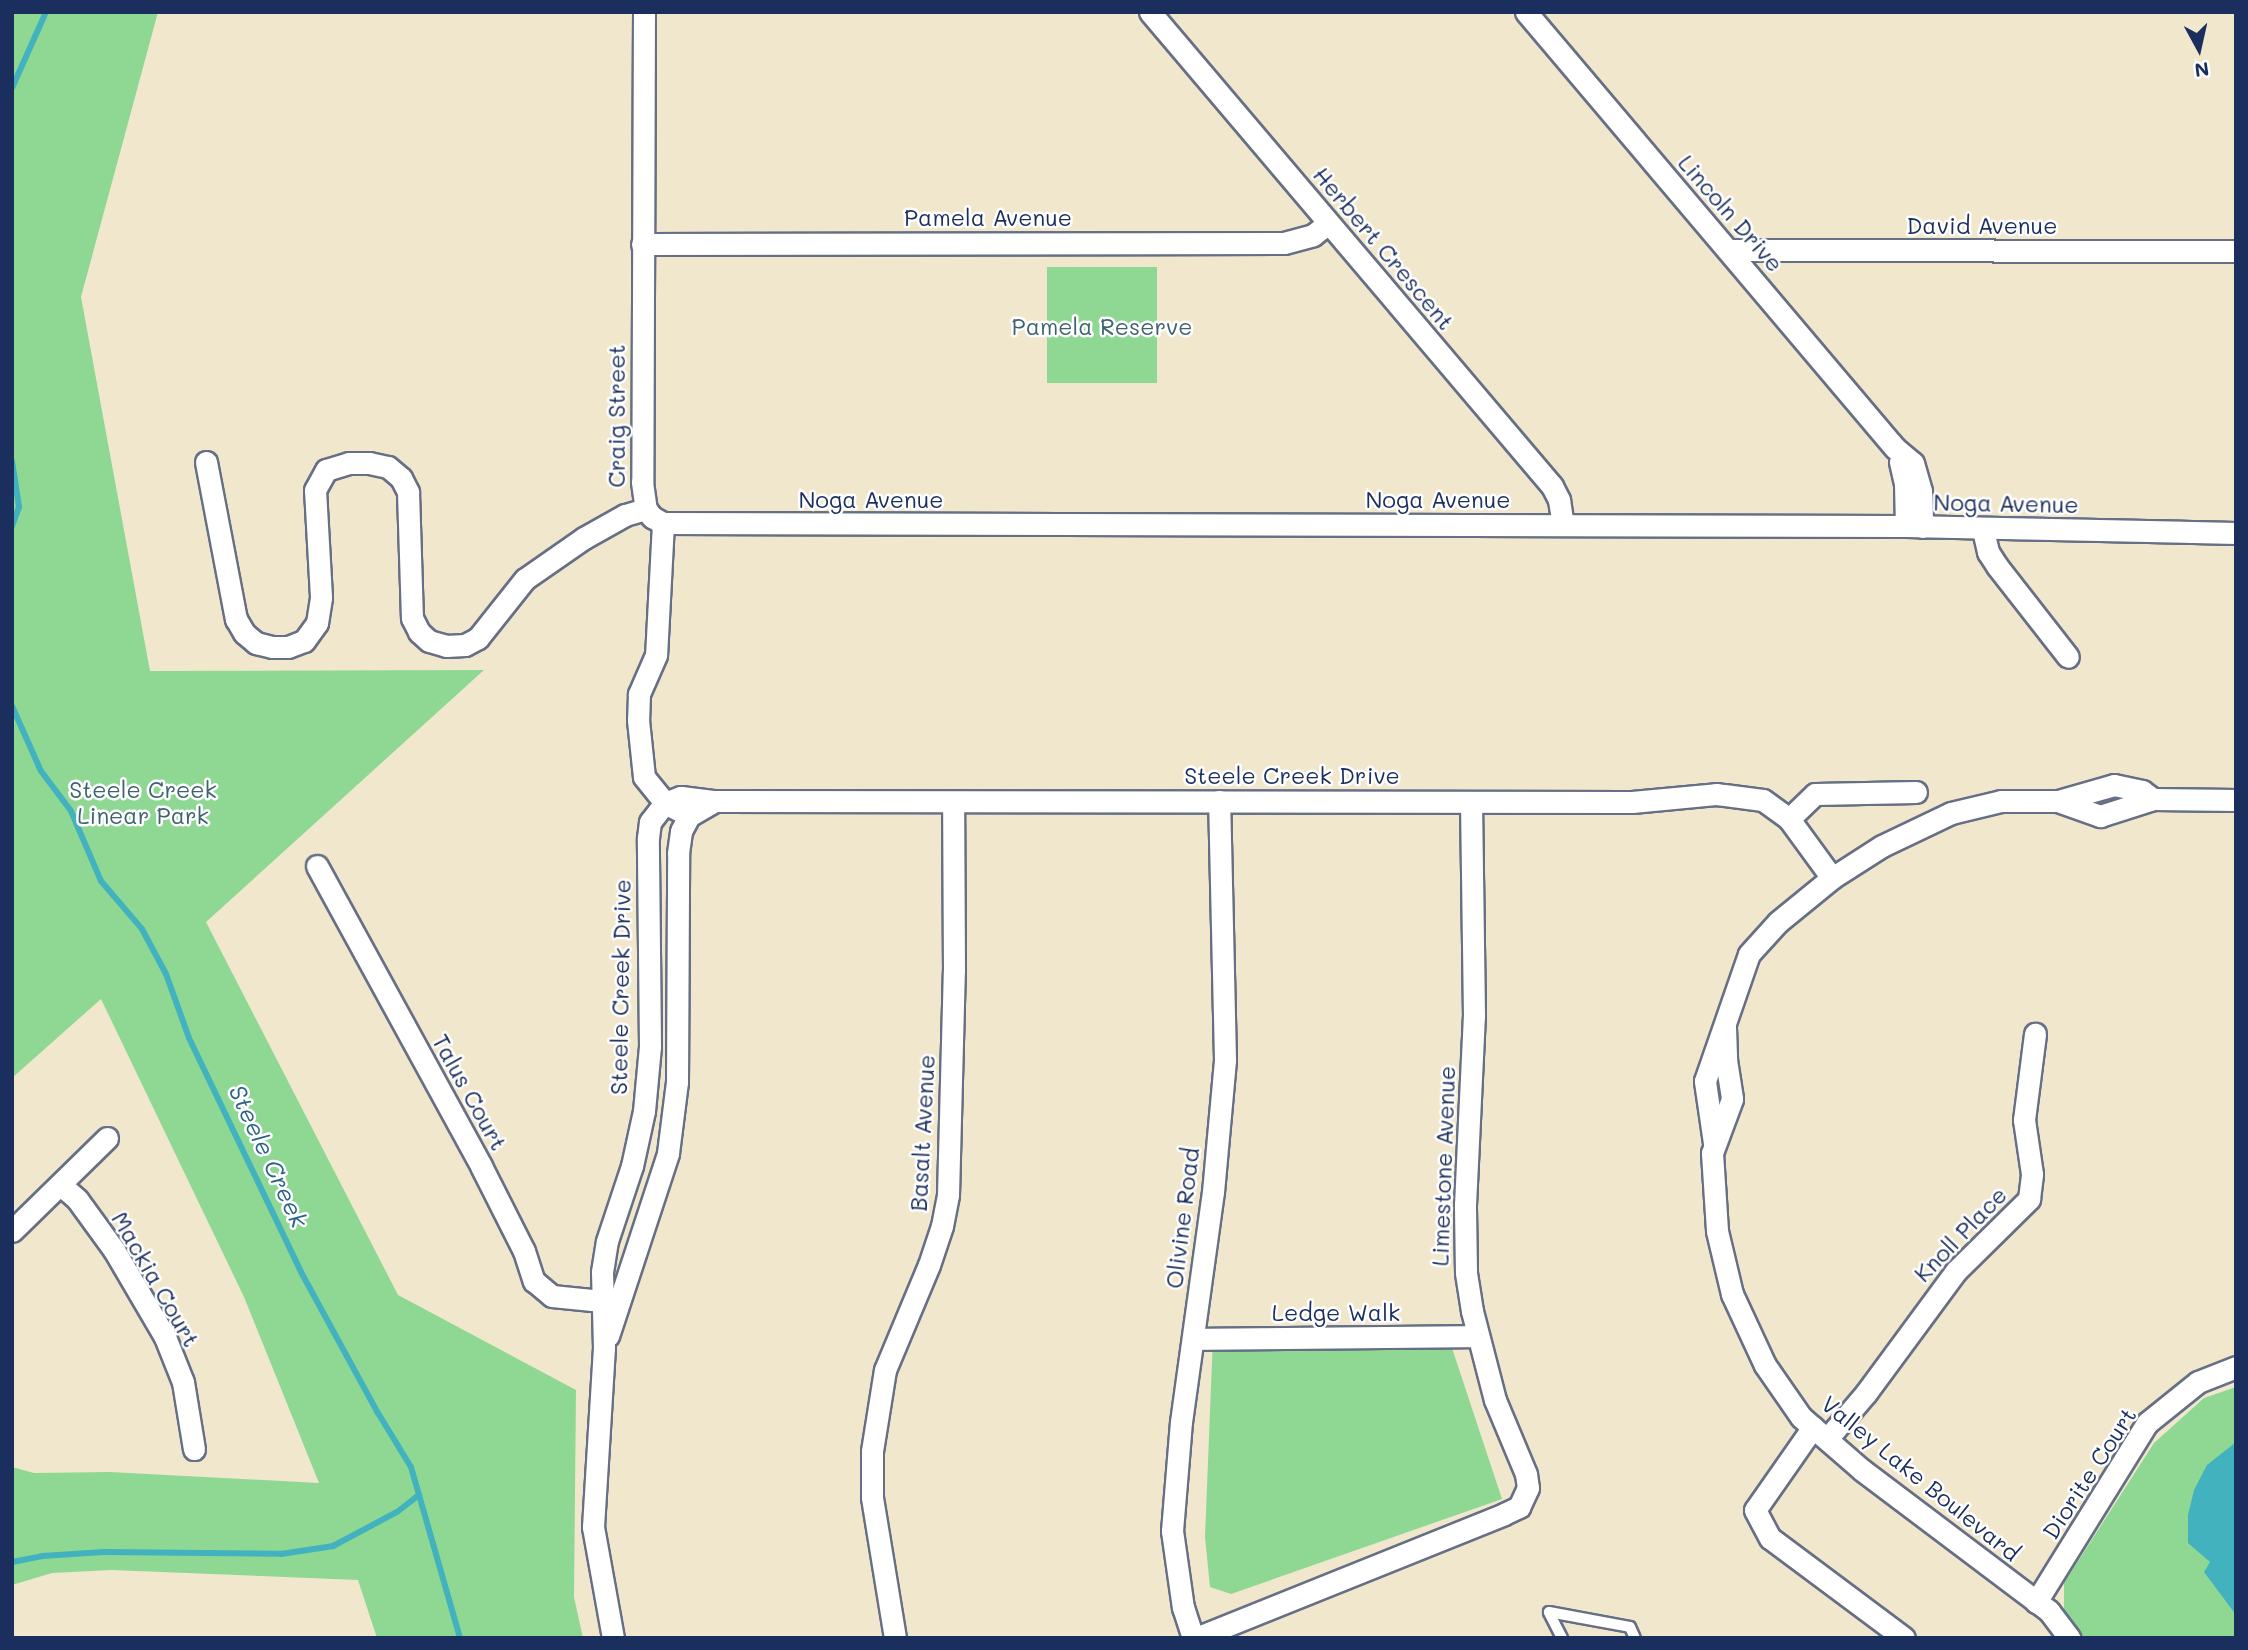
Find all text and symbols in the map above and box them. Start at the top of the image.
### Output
north arrow [2164,14,2234,84]
text: N [2193,57,2211,84]
street label: Lincoln Drive [1673,149,1789,277]
street label: Herbert Crescent [1308,161,1460,335]
street label: Pamela Avenue [904,203,1072,231]
street label: David Avenue [1907,211,2057,239]
park label: Pamela Reserve [1012,312,1192,340]
street label: Craig Street [602,344,630,488]
street label: Noga Avenue [798,485,944,513]
street label: Noga Avenue [1365,485,1511,513]
street label: Noga Avenue [1933,488,2079,518]
street label: Steele Creek Drive [1184,761,1400,789]
park label: Steele Creek Linear Park [69,775,217,829]
street label: Steele Creek Drive [604,879,636,1095]
street label: Talus Court [427,1029,513,1155]
street label: Basalt Avenue [904,1054,940,1212]
street label: Limestone Avenue [1426,1065,1460,1267]
water label: Steele Creek [223,1080,315,1232]
street label: Olivine Road [1160,1146,1204,1290]
street label: Knoll Place [1908,1181,2012,1287]
street label: Mackia Court [106,1207,206,1351]
street label: Ledge Walk [1272,1298,1400,1326]
street label: Valley Lake Boulevard [1816,1389,2026,1567]
street label: Diorite Court [2036,1402,2142,1544]

